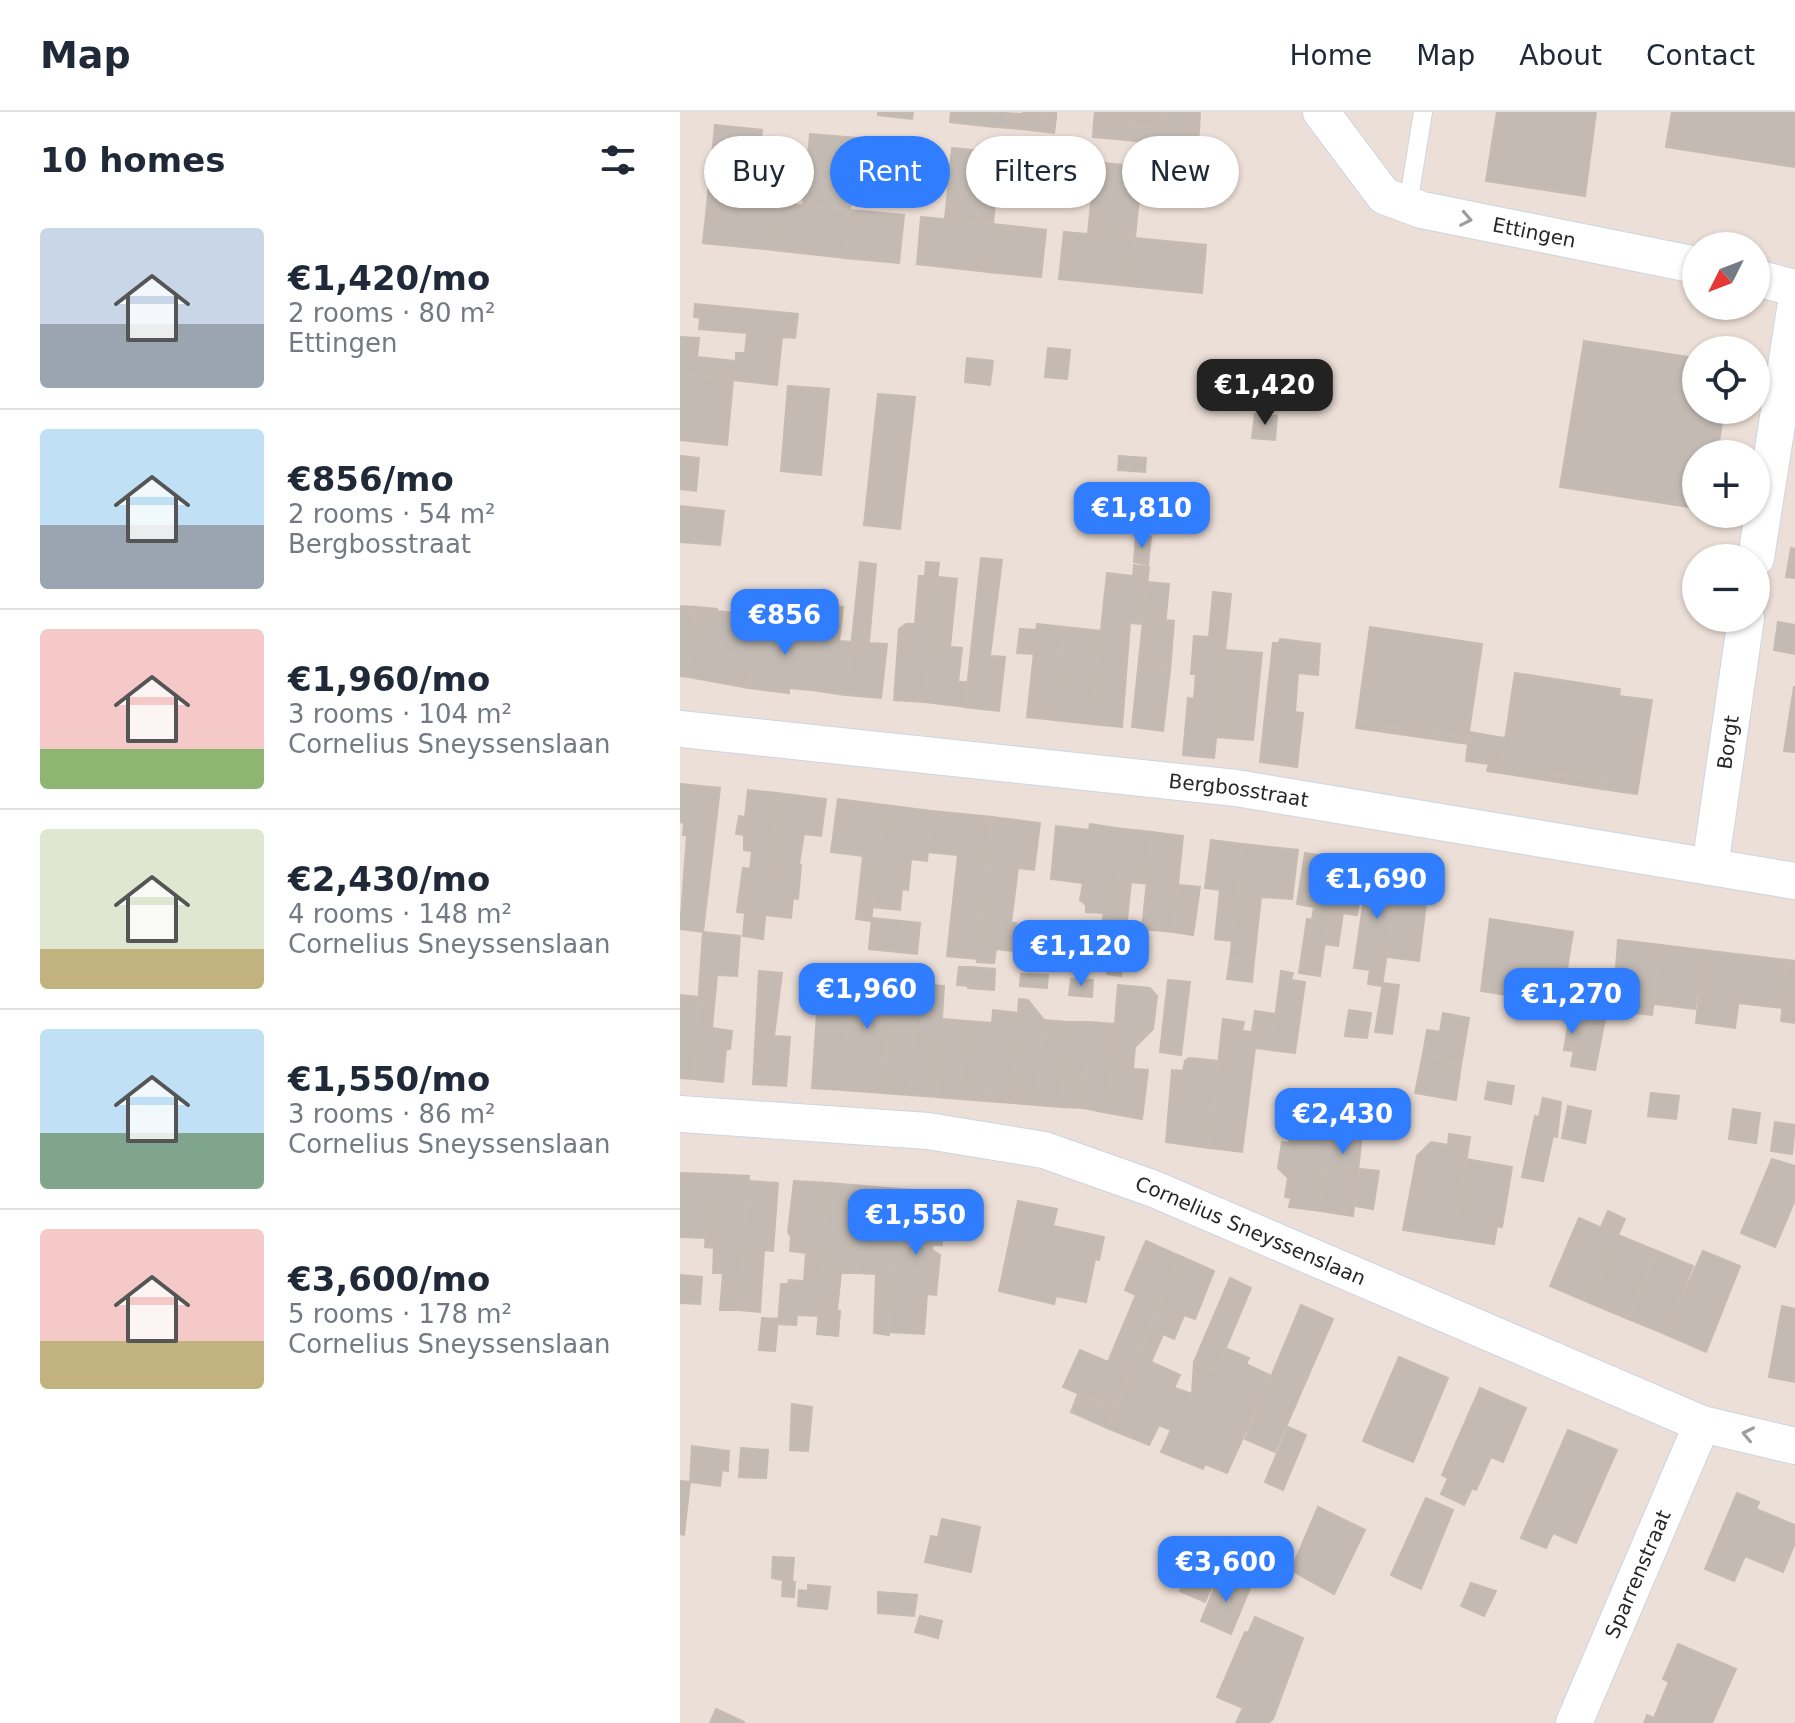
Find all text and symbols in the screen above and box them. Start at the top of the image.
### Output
text: Map [40,33,131,77]
text: Home [1289,39,1372,72]
text: Map [1416,39,1475,72]
text: About [1519,39,1602,72]
text: Contact [1646,39,1755,72]
chip: Buy [704,136,814,208]
chip: Rent [830,136,950,208]
chip: Filters [966,136,1106,208]
chip: New [1122,136,1239,208]
icon: filters [596,138,640,182]
text: 10 homes [40,140,225,180]
one-way arrow [1458,210,1472,227]
street label: Ettingen [1491,212,1578,253]
north arrow [1682,232,1770,320]
map controls [1682,232,1770,632]
text: €1,420/mo [288,258,490,298]
icon: home [104,260,200,356]
text: 2 rooms · 80 m² [288,298,496,328]
text: Ettingen [288,328,398,358]
button: locate [1682,336,1770,424]
pin: €1,420 [1200,359,1330,427]
text: €1,420 [1215,370,1315,400]
button: + [1682,440,1770,528]
text: €856/mo [288,459,454,499]
icon: home [104,461,200,557]
pin: €1,810 [1077,482,1207,550]
text: €1,810 [1092,493,1192,523]
text: 2 rooms · 54 m² [288,499,496,529]
text: Bergbosstraat [288,529,471,559]
button: − [1682,544,1770,632]
pin: €856 [738,589,832,657]
text: €856 [749,600,821,630]
text: €1,960/mo [288,659,490,699]
icon: home [104,661,200,757]
text: 3 rooms · 104 m² [288,699,512,729]
street label: Borgt [1712,714,1744,771]
text: Cornelius Sneyssenslaan [288,729,611,759]
street label: Bergbosstraat [1168,769,1310,812]
pin: €1,690 [1312,853,1442,921]
text: €2,430/mo [288,859,490,899]
icon: home [104,861,200,957]
text: €1,690 [1327,864,1427,894]
text: 4 rooms · 148 m² [288,899,512,929]
pin: €1,120 [1016,920,1146,988]
text: Cornelius Sneyssenslaan [288,929,611,959]
text: €1,120 [1031,931,1131,961]
pin: €1,960 [802,963,932,1031]
pin: €1,270 [1507,968,1637,1036]
text: €1,960 [817,974,917,1004]
text: €1,270 [1522,979,1622,1009]
text: €1,550/mo [288,1059,490,1099]
icon: home [104,1061,200,1157]
pin: €2,430 [1278,1088,1408,1156]
text: 3 rooms · 86 m² [288,1099,496,1129]
text: €2,430 [1293,1099,1393,1129]
text: Cornelius Sneyssenslaan [288,1129,611,1159]
street label: Cornelius Sneyssenslaan [1132,1171,1369,1290]
pin: €1,550 [851,1189,981,1257]
text: €1,550 [866,1200,966,1230]
text: €3,600/mo [288,1259,490,1299]
icon: home [104,1261,200,1357]
text: 5 rooms · 178 m² [288,1299,512,1329]
text: Cornelius Sneyssenslaan [288,1329,611,1359]
one-way arrow [1742,1426,1756,1443]
street label: Sparrenstraat [1600,1506,1676,1642]
pin: €3,600 [1161,1536,1291,1604]
text: €3,600 [1176,1547,1276,1577]

